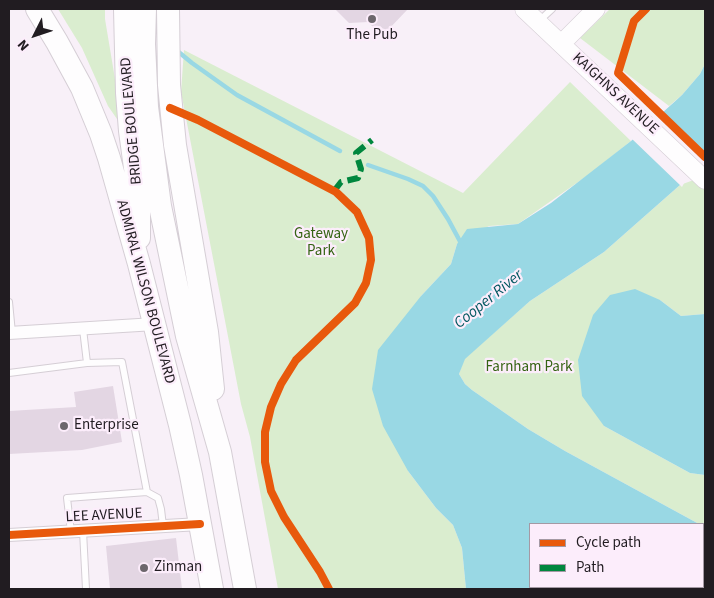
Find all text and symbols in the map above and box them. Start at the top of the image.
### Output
north arrow [10,10,60,60]
marker: The Pub [366,13,378,25]
place label: The Pub [346,27,398,45]
text: N [13,35,34,55]
street label: KAIGHNS AVENUE [568,49,662,139]
street label: BRIDGE BOULEVARD [117,57,147,185]
street label: ADMIRAL WILSON BOULEVARD [112,198,178,386]
park label: Gateway Park [294,226,348,261]
water label: Cooper River [451,266,527,334]
park label: Farnham Park [485,359,573,377]
place label: Enterprise [74,417,139,435]
marker: Enterprise [58,420,70,432]
street label: LEE AVENUE [65,505,143,527]
legend [529,523,704,588]
text: Cycle path [576,532,641,553]
text: Path [576,557,604,578]
place label: Zinman [154,559,202,577]
marker: Zinman [138,562,150,574]

